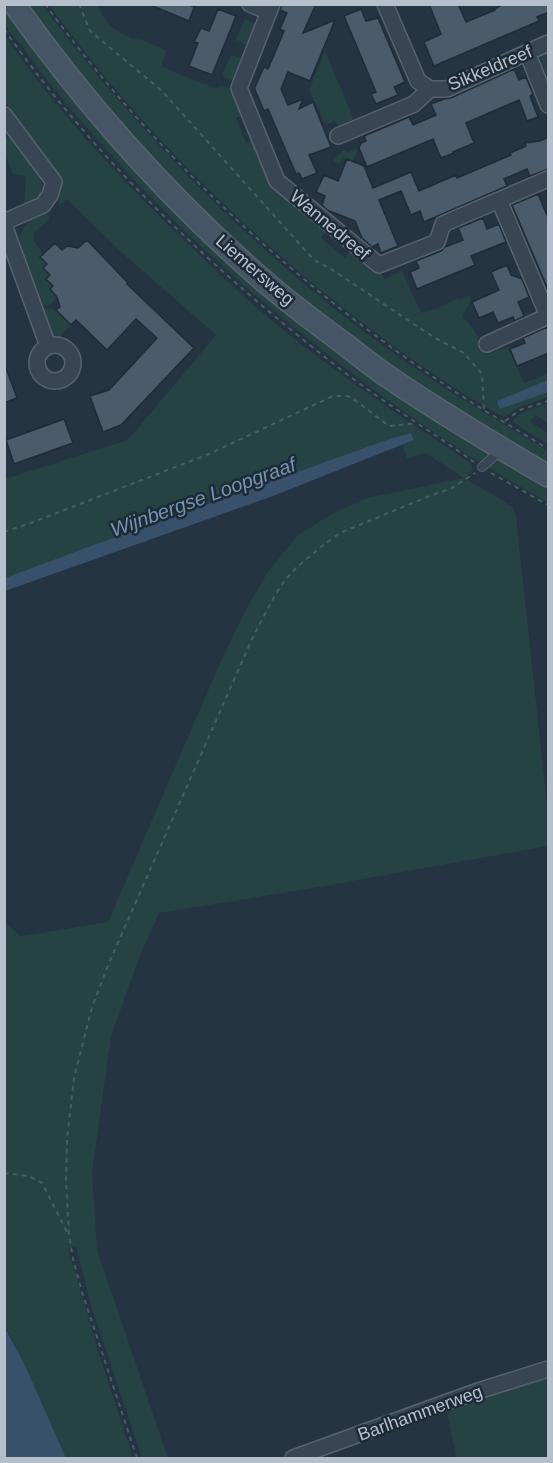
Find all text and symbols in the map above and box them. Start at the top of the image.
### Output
street label: Sikkeldreef [445,41,536,95]
street label: Wannedreef [286,186,374,265]
street label: Liemersweg [212,231,298,309]
water label: Wijnbergse Loopgraaf [107,452,301,541]
street label: Barlhammerweg [355,1381,485,1445]

